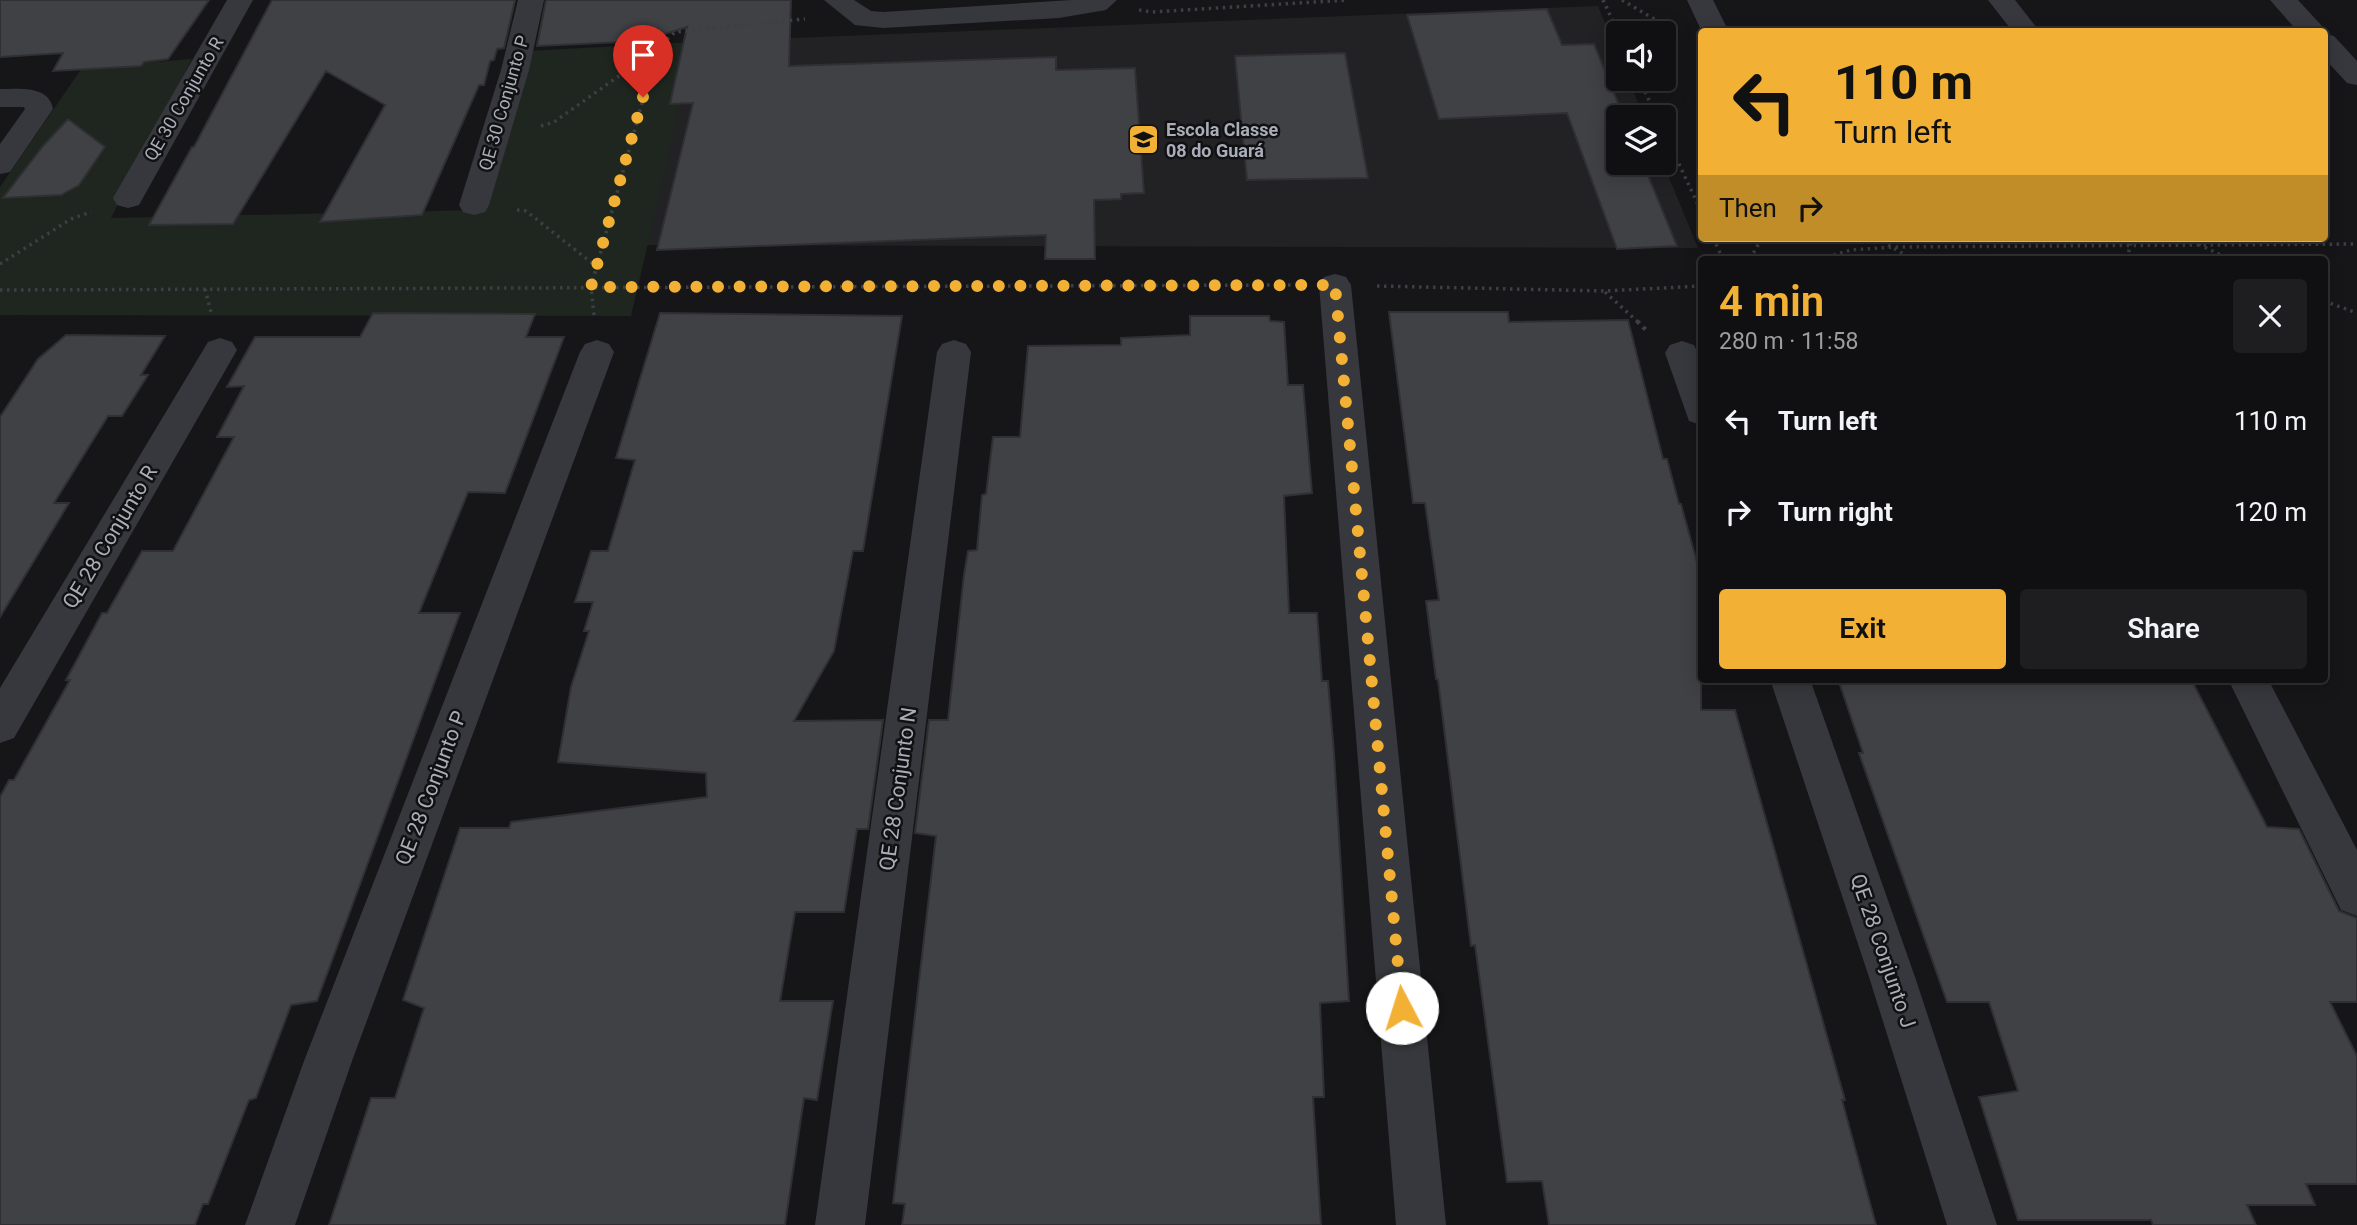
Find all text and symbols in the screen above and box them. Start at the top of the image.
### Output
map controls [1606,21,1676,175]
button: sound [1606,21,1676,91]
pin [613,25,673,97]
street label: QE 30 Conjunto R [140,33,228,164]
street label: QE 30 Conjunto P [474,33,533,173]
icon: arrive [624,36,662,74]
text: 110 m [1834,54,1973,111]
icon: left [1719,56,1810,147]
button: layers [1606,105,1676,175]
text: Turn left [1834,113,1952,151]
place label: Escola Classe 08 do Guará [1166,119,1278,161]
school or university icon: Escola Classe 08 do Guará [1126,123,1160,157]
icon: right [1791,189,1829,227]
text: Then [1719,193,1777,223]
text: 4 min [1719,277,1824,326]
button: close [2233,279,2307,353]
text: 280 m · 11:58 [1719,328,1858,355]
icon: left [1719,402,1757,440]
text: Turn left [1778,406,1877,436]
text: 110 m [2234,406,2307,436]
street label: QE 28 Conjunto R [58,461,162,613]
icon: right [1719,493,1757,531]
text: Turn right [1778,497,1893,527]
text: 120 m [2234,497,2307,527]
button: Exit [1719,589,2006,669]
button: Share [2020,589,2307,669]
street label: QE 28 Conjunto N [875,706,921,872]
street label: QE 28 Conjunto P [391,708,471,868]
street label: QE 28 Conjunto J [1845,871,1921,1031]
position arrow [1365,971,1439,1045]

